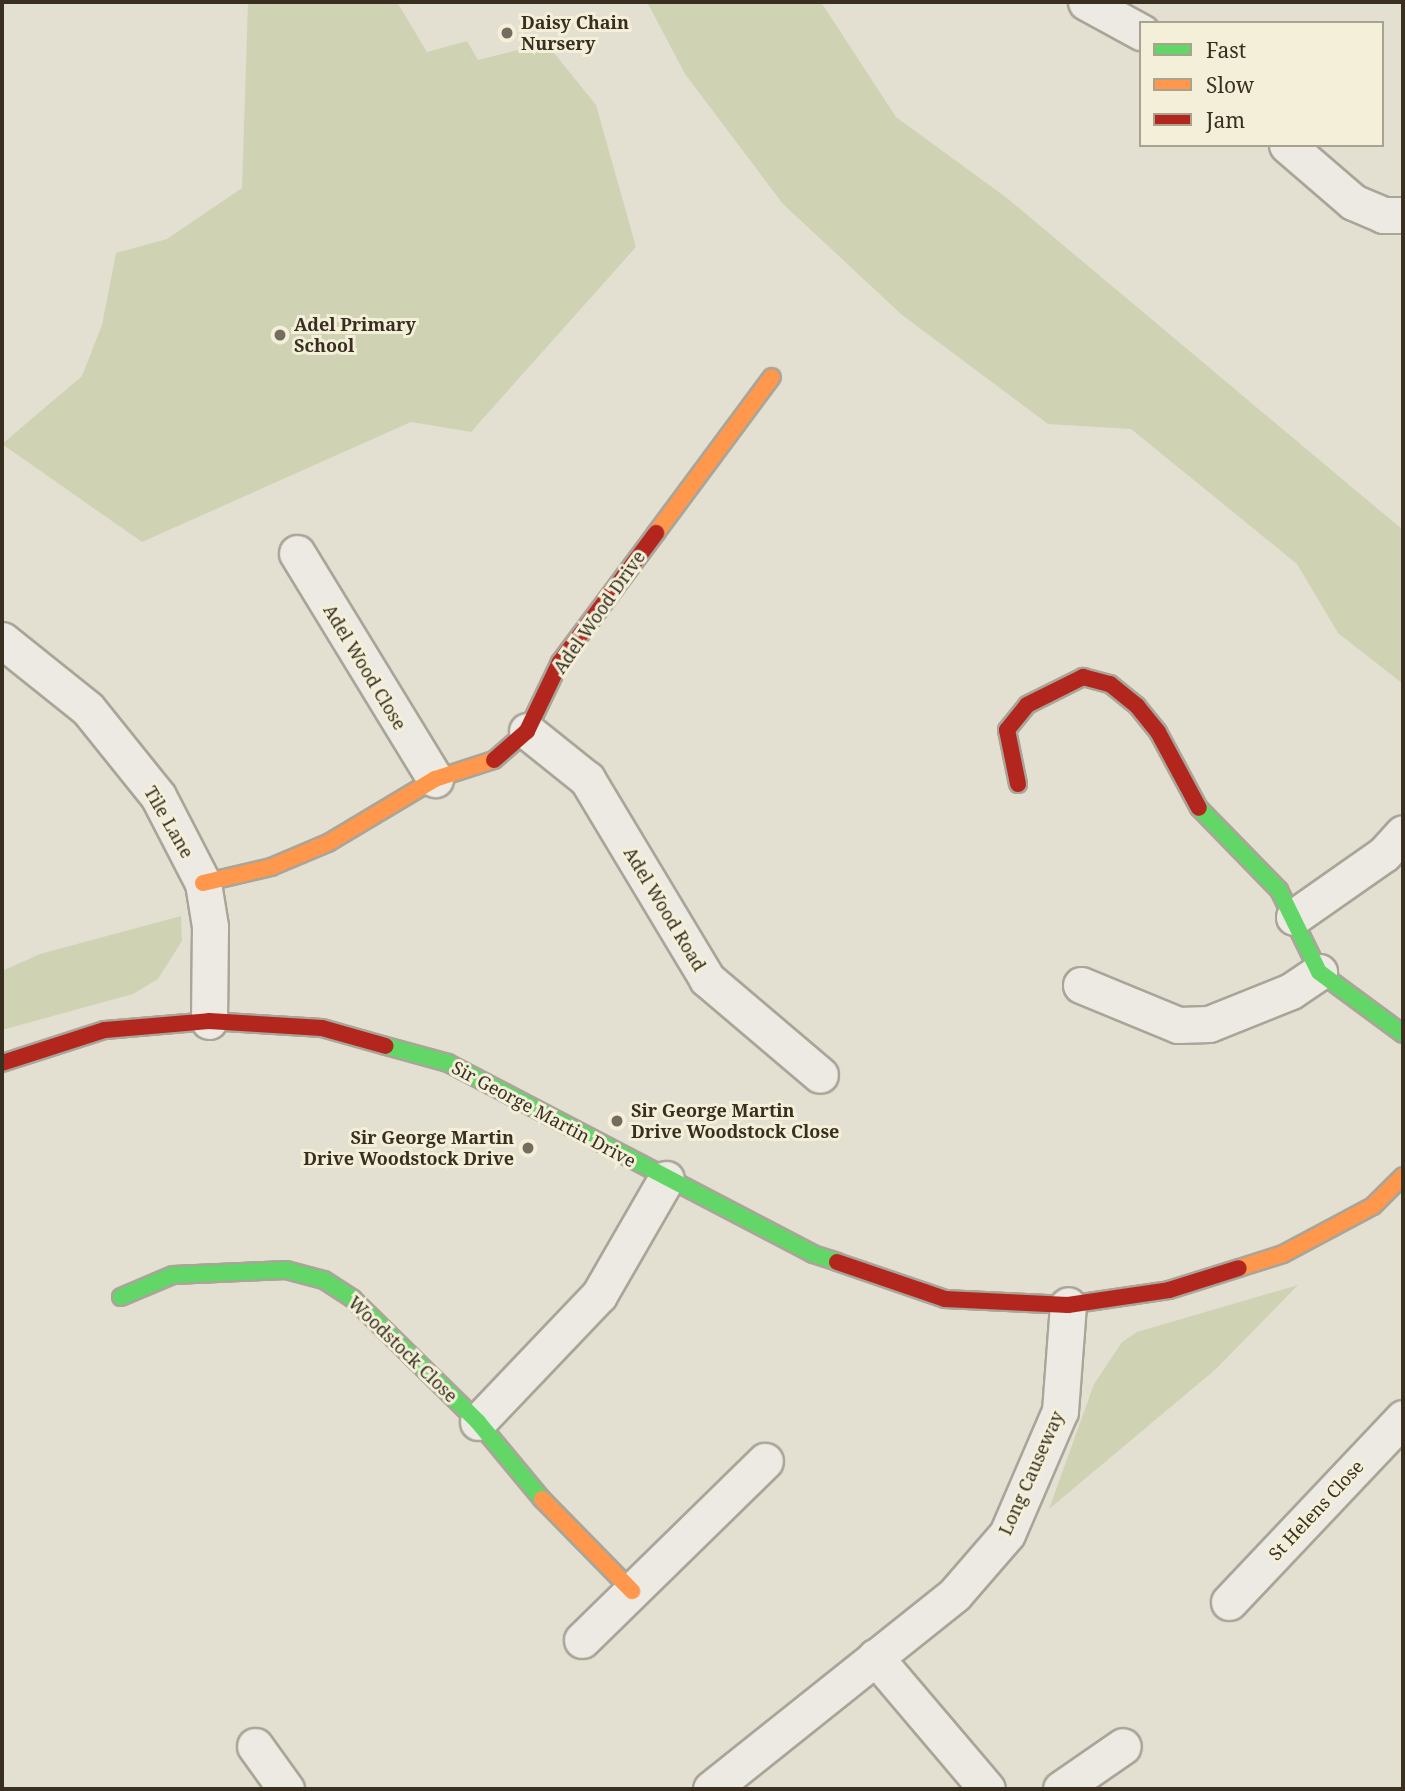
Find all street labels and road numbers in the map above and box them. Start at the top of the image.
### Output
street label: Adel Wood Drive [549,546,649,678]
street label: Adel Wood Close [319,600,411,734]
street label: Tile Lane [140,782,198,862]
street label: Adel Wood Road [619,843,711,975]
street label: Sir George Martin Drive [448,1056,640,1172]
street label: Woodstock Close [344,1291,462,1407]
street label: Long Causeway [994,1408,1068,1538]
street label: St Helens Close [1264,1455,1368,1565]

